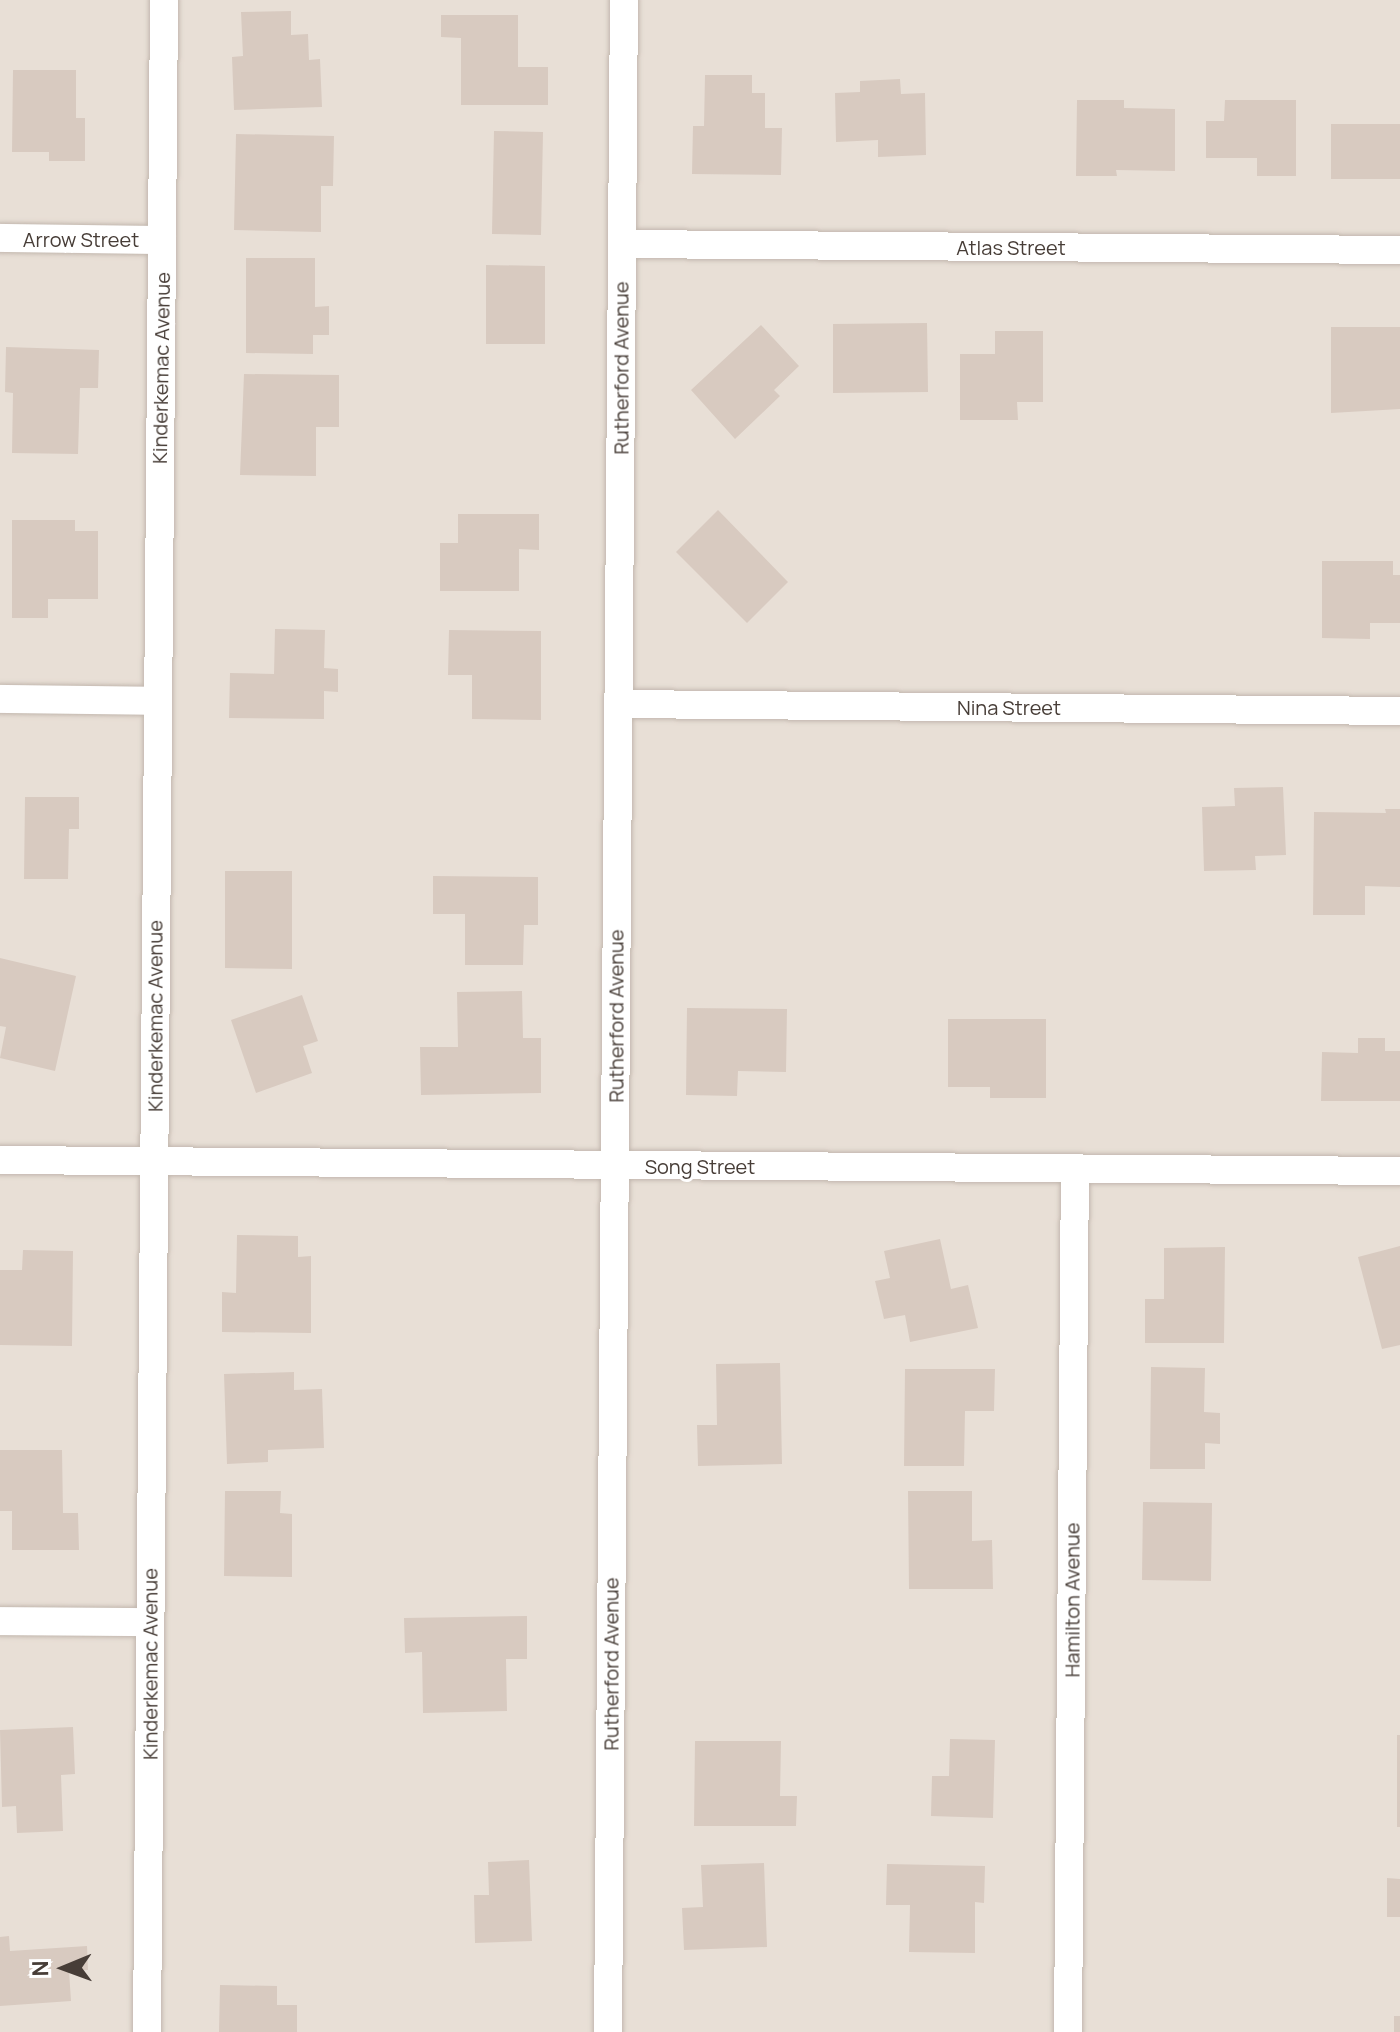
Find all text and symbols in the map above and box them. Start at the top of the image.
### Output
street label: Arrow Street [23,227,139,251]
street label: Atlas Street [956,235,1066,259]
street label: Kinderkemac Avenue [147,272,175,464]
street label: Rutherford Avenue [609,281,633,455]
street label: Nina Street [957,695,1061,719]
street label: Kinderkemac Avenue [143,920,167,1112]
street label: Rutherford Avenue [604,929,628,1103]
street label: Song Street [645,1154,755,1178]
street label: Hamilton Avenue [1060,1523,1084,1677]
street label: Kinderkemac Avenue [138,1568,162,1760]
street label: Rutherford Avenue [599,1577,623,1751]
north arrow [24,1928,104,2008]
text: N [25,1960,55,1977]

